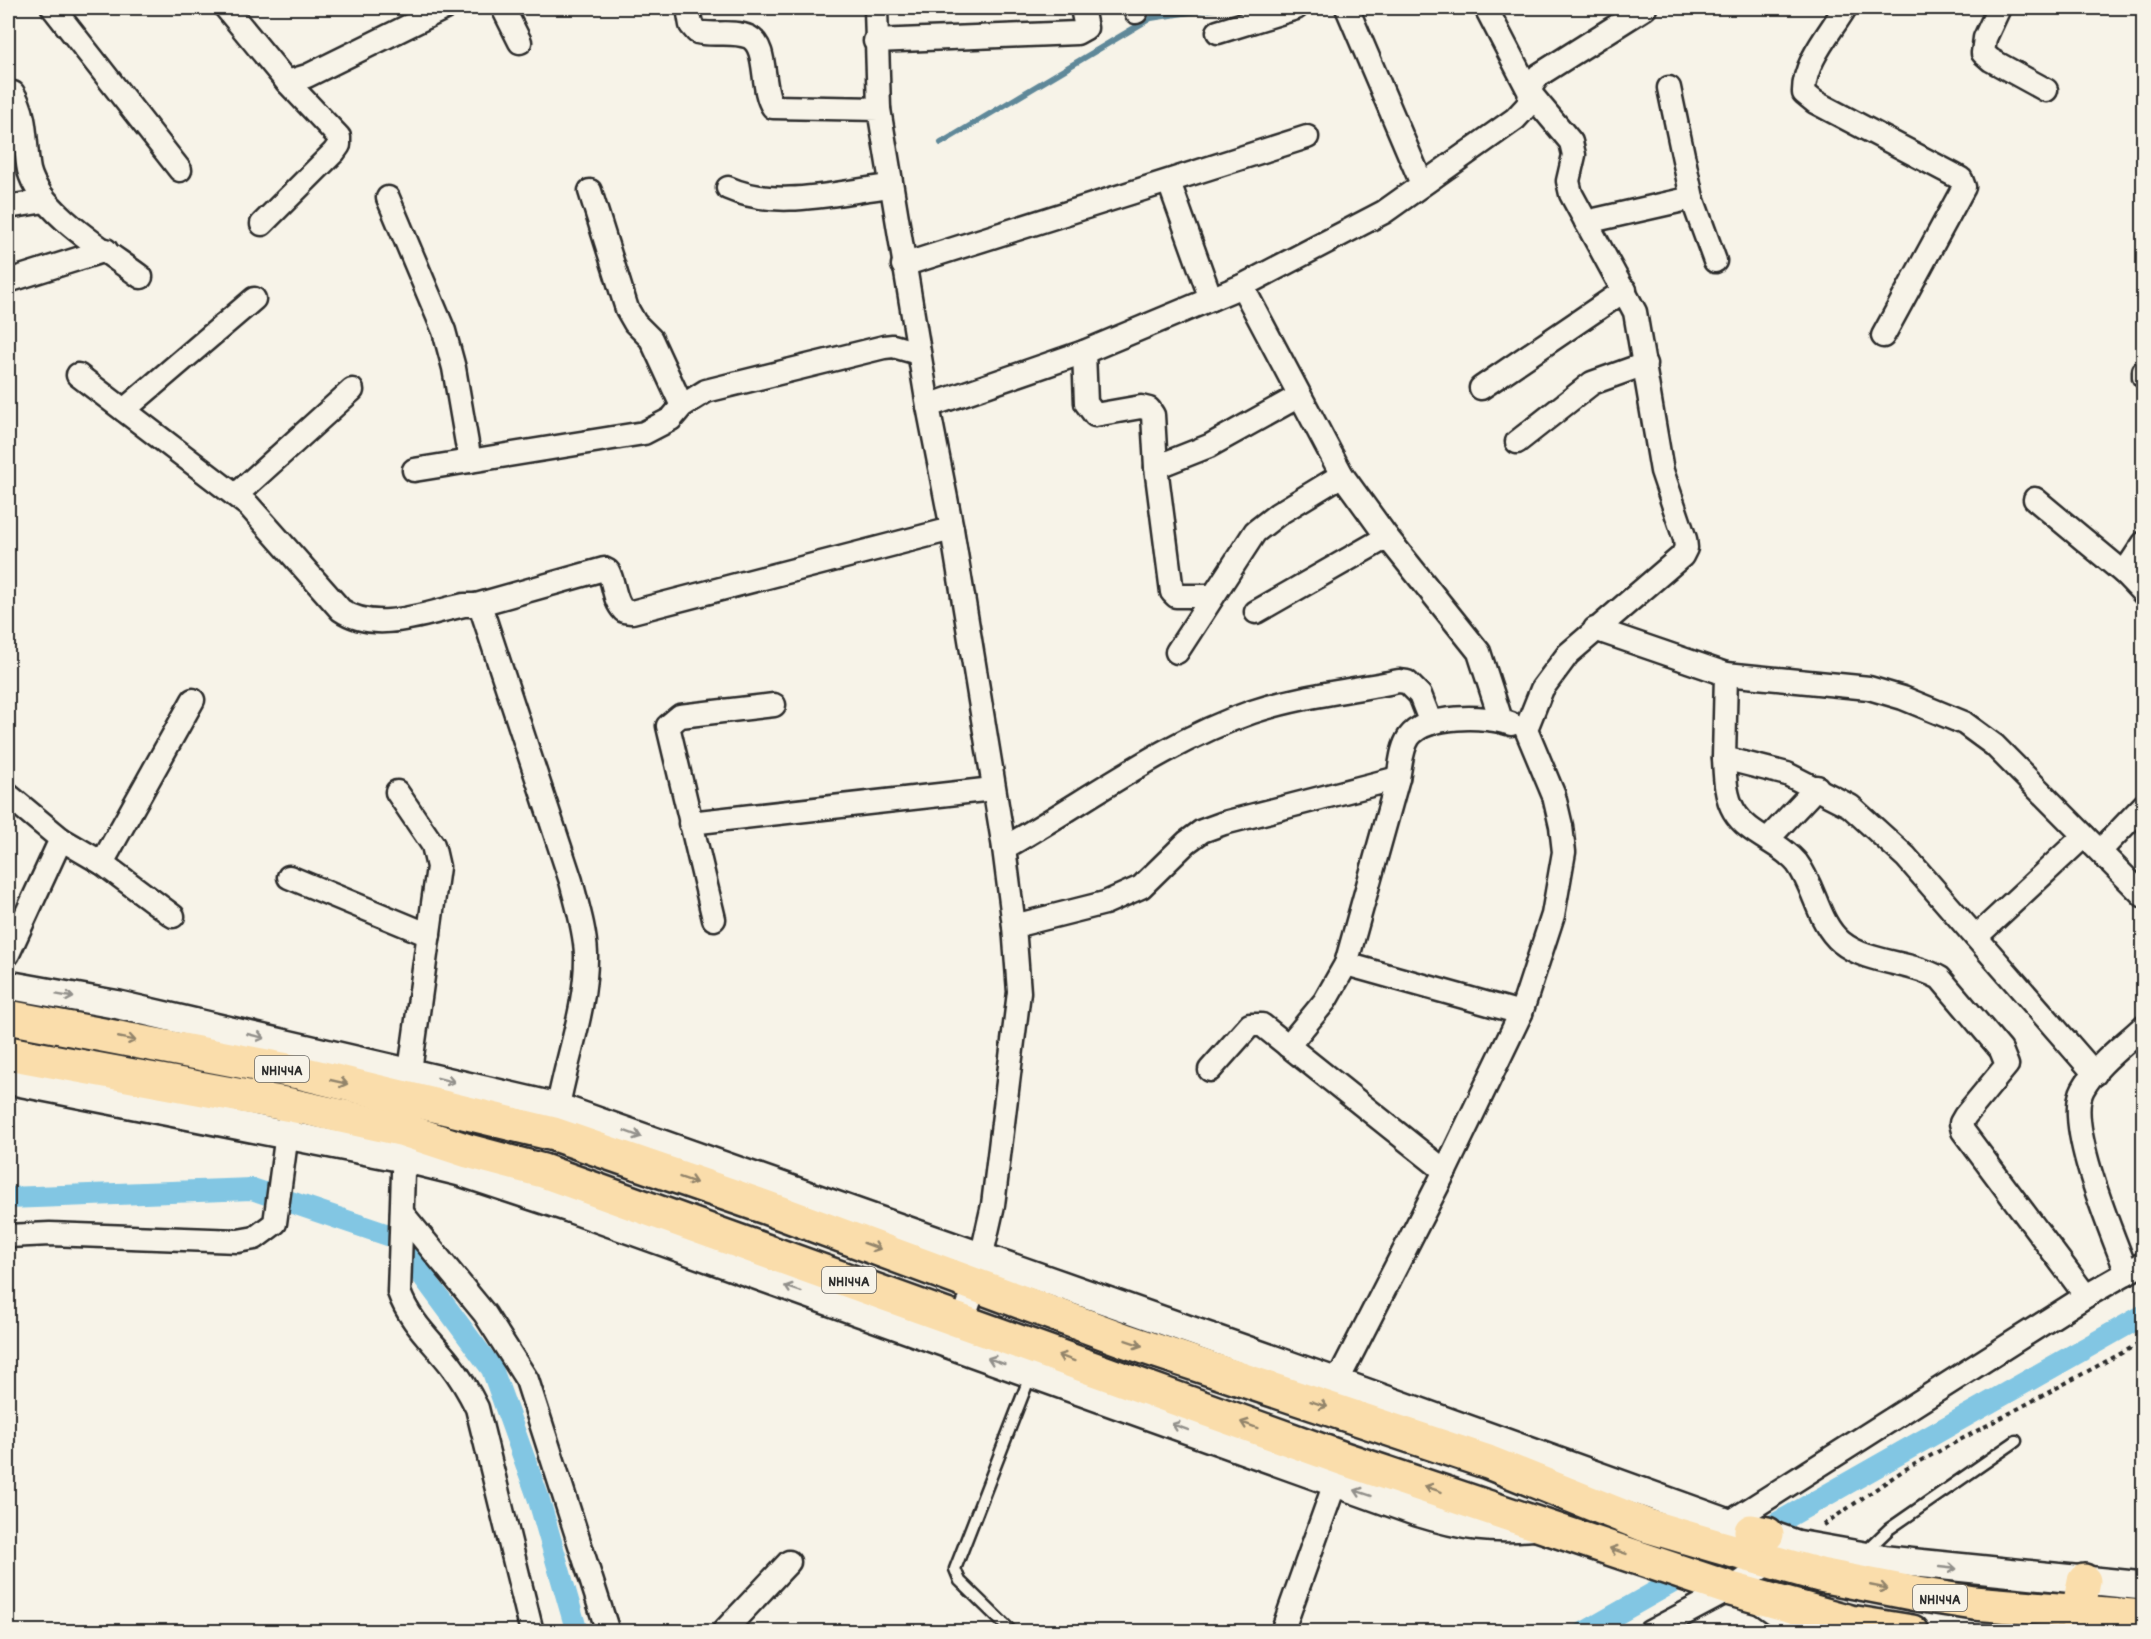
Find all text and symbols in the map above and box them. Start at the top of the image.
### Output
one-way arrow [55,990,74,1001]
one-way arrow [246,1031,265,1042]
one-way arrow [117,1034,136,1045]
road number: NH144A [255,1056,309,1082]
one-way arrow [436,1074,455,1086]
one-way arrow [329,1076,348,1088]
one-way arrow [623,1130,642,1141]
one-way arrow [679,1176,697,1187]
one-way arrow [862,1242,881,1253]
road number: NH144A [822,1267,876,1293]
one-way arrow [784,1282,803,1293]
one-way arrow [1124,1338,1143,1349]
one-way arrow [1057,1352,1076,1363]
one-way arrow [987,1355,1006,1366]
one-way arrow [1309,1399,1328,1410]
one-way arrow [1240,1419,1259,1430]
one-way arrow [1171,1421,1190,1432]
one-way arrow [1424,1483,1443,1494]
one-way arrow [1354,1486,1373,1497]
one-way arrow [1609,1545,1628,1556]
one-way arrow [1938,1563,1958,1574]
one-way arrow [1869,1582,1889,1593]
road number: NH144A [1913,1585,1967,1611]

